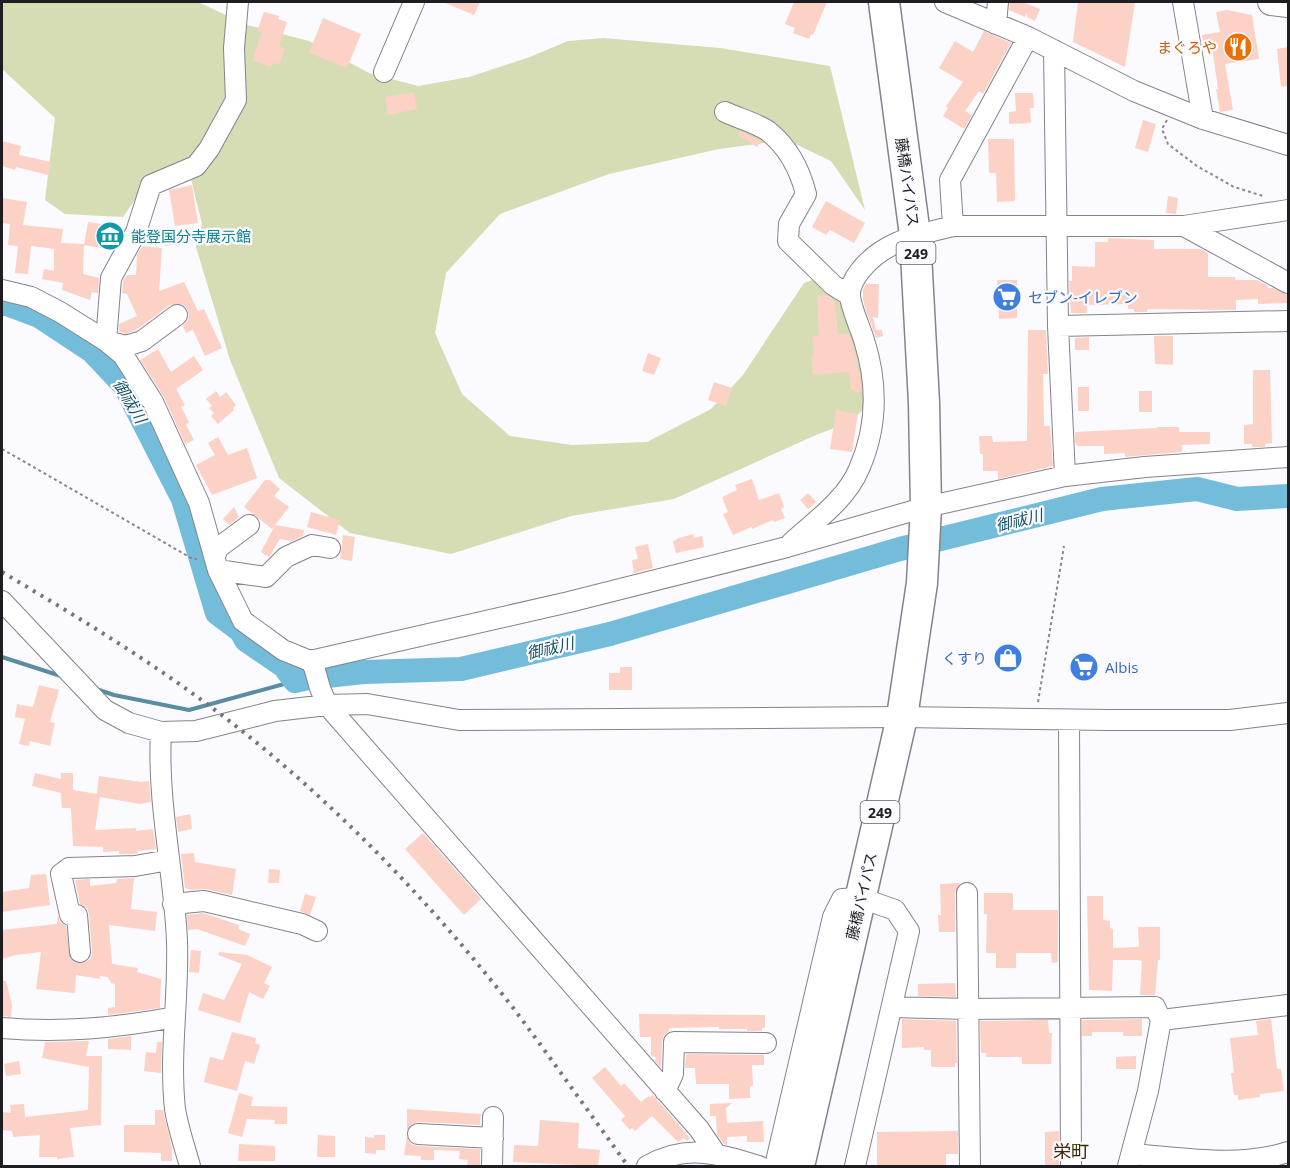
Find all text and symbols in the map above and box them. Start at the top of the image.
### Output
restaurant icon: まぐろや [1222,31,1254,63]
place label: まぐろや [1157,37,1217,57]
street label: 藤橋バイパス [892,136,924,228]
museum icon: 能登国分寺展示館 [94,220,126,252]
place label: 能登国分寺展示館 [131,226,251,246]
road number: 249 [896,242,936,264]
supermarket icon: セブン-イレブン [991,281,1023,313]
place label: セブン-イレブン [1028,287,1138,307]
water label: 御祓川 [108,375,153,429]
water label: 御祓川 [993,503,1047,536]
water label: 御祓川 [524,631,578,664]
shop icon: くすり [992,642,1024,674]
place label: くすり [942,648,987,668]
supermarket icon: Albis [1068,651,1100,683]
place label: Albis [1105,657,1138,677]
road number: 249 [860,801,900,823]
street label: 藤橋バイパス [841,850,881,942]
district label: 栄町 [1053,1139,1089,1163]

